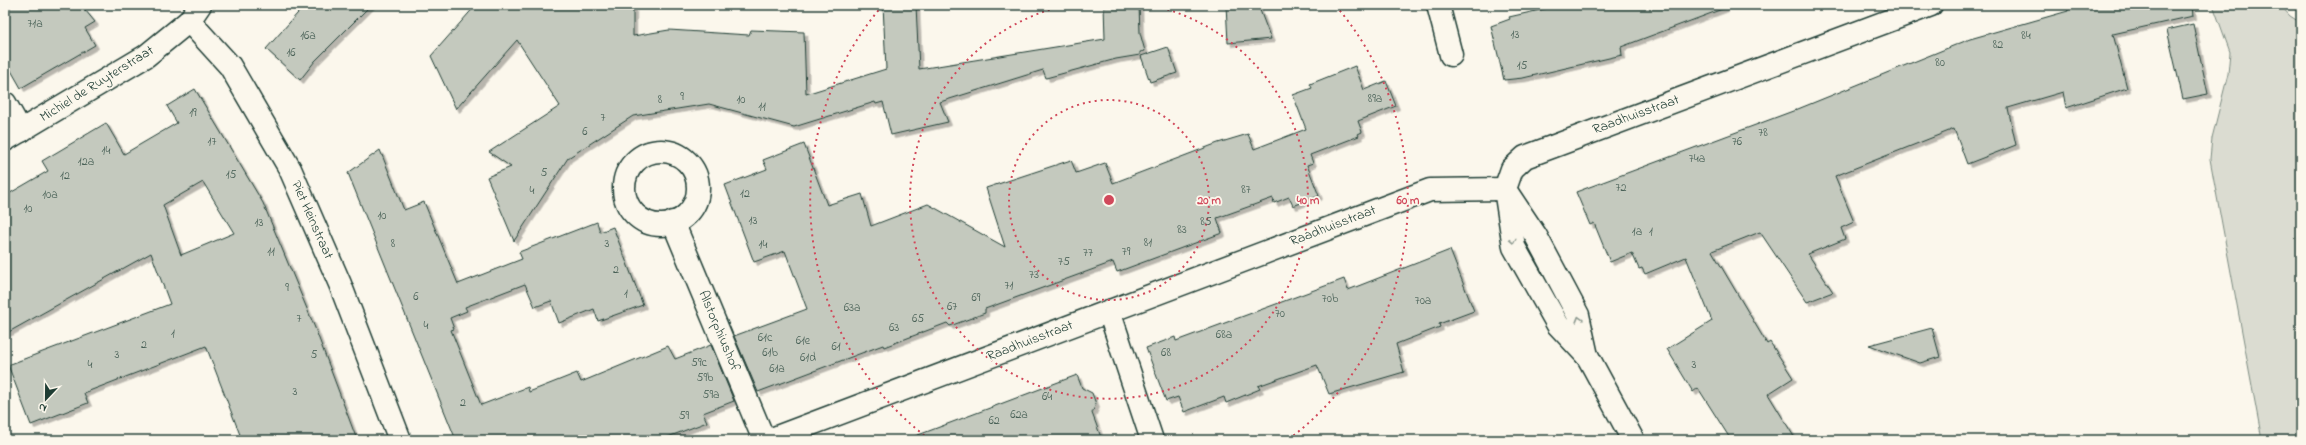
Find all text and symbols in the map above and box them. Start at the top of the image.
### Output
house number: 71a [27,15,43,33]
house number: 13 [1511,26,1519,44]
house number: 16a [300,27,316,45]
house number: 84 [2021,27,2031,45]
house number: 82 [1993,36,2003,54]
street label: Michiel de Ruyterstraat [36,40,159,128]
house number: 16 [286,44,296,62]
house number: 80 [1935,54,1945,72]
house number: 15 [1517,57,1527,75]
house number: 9 [680,88,684,106]
street label: Raadhuisstraat [1590,89,1683,140]
house number: 89a [1368,90,1382,108]
house number: 8 [658,91,663,109]
house number: 10 [736,91,746,109]
house number: 11 [758,98,766,116]
house number: 19 [189,104,197,122]
house number: 7 [601,109,606,127]
house number: 6 [582,123,588,141]
house number: 78 [1758,124,1768,142]
house number: 17 [208,133,216,151]
house number: 76 [1732,133,1743,151]
house number: 14 [102,142,110,160]
house number: 74a [1689,150,1705,168]
house number: 12a [78,153,94,171]
house number: 5 [541,164,548,182]
house number: 15 [226,166,236,184]
house number: 12 [60,167,70,185]
street label: Piet Heinstraat [285,177,339,263]
house number: 72 [1616,179,1626,197]
house number: 87 [1241,181,1251,199]
house number: 4 [530,182,535,200]
house number: 12 [740,185,750,203]
house number: 10a [42,186,58,204]
text: 20 m [1196,192,1221,210]
text: 40 m [1296,192,1320,210]
text: 60 m [1396,192,1420,210]
centre of rings [1102,193,1116,207]
house number: 10 [23,200,33,218]
street label: Raadhuisstraat [1287,200,1380,252]
house number: 10 [377,207,387,225]
house number: 13 [749,212,757,230]
house number: 85 [1200,213,1212,231]
house number: 13 [255,214,263,232]
house number: 83 [1177,221,1187,239]
house number: 1a [1632,223,1642,241]
house number: 1 [1649,223,1653,241]
house number: 81 [1144,234,1152,252]
house number: 8 [391,235,396,253]
house number: 3 [605,235,610,253]
house number: 14 [759,236,767,254]
one-way arrow [1509,238,1517,244]
house number: 11 [267,243,275,261]
house number: 79 [1122,243,1131,261]
house number: 77 [1083,244,1093,262]
house number: 75 [1058,253,1070,271]
house number: 2 [613,261,619,279]
house number: 73 [1029,266,1039,284]
house number: 71 [1005,277,1014,295]
house number: 9 [285,279,289,297]
house number: 1 [624,285,628,303]
street label: Alstorphiushof [692,287,746,375]
house number: 6 [413,288,419,306]
house number: 69 [972,289,981,307]
house number: 70b [1322,290,1339,308]
house number: 70a [1415,292,1431,310]
house number: 67 [947,298,957,316]
house number: 63a [844,299,860,317]
house number: 70 [1275,305,1285,323]
house number: 7 [297,310,302,328]
house number: 65 [912,310,924,328]
street label: Raadhuisstraat [984,315,1077,367]
one-way arrow [1575,316,1584,323]
house number: 4 [424,317,429,335]
house number: 63 [889,319,899,337]
house number: 1 [171,325,175,343]
house number: 68a [1216,326,1232,344]
house number: 61c [758,329,773,347]
house number: 61e [796,332,811,350]
house number: 2 [141,336,147,354]
house number: 61 [831,338,841,356]
house number: 61b [762,344,778,362]
house number: 68 [1161,344,1171,362]
house number: 3 [115,346,120,364]
house number: 5 [311,346,318,364]
house number: 61d [800,349,816,367]
house number: 59c [691,354,708,372]
house number: 4 [88,356,93,374]
house number: 3 [1692,356,1697,374]
house number: 61a [769,360,785,378]
house number: 59b [697,369,714,387]
north arrow [26,379,66,419]
house number: 3 [293,383,298,401]
house number: 59a [703,386,719,404]
house number: 64 [1042,388,1052,406]
house number: 2 [460,394,466,412]
text: N [36,399,49,416]
house number: 62a [1010,406,1028,424]
house number: 59 [679,407,690,425]
house number: 62 [988,412,1000,430]

